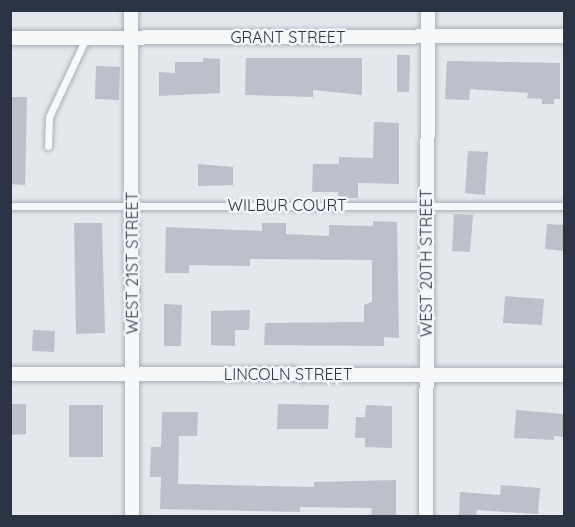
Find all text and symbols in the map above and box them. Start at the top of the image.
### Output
street label: GRANT STREET [230,27,346,47]
street label: WEST 20TH STREET [416,189,436,337]
street label: WEST 21ST STREET [122,192,142,334]
street label: WILBUR COURT [227,195,347,215]
street label: LINCOLN STREET [224,364,352,384]

